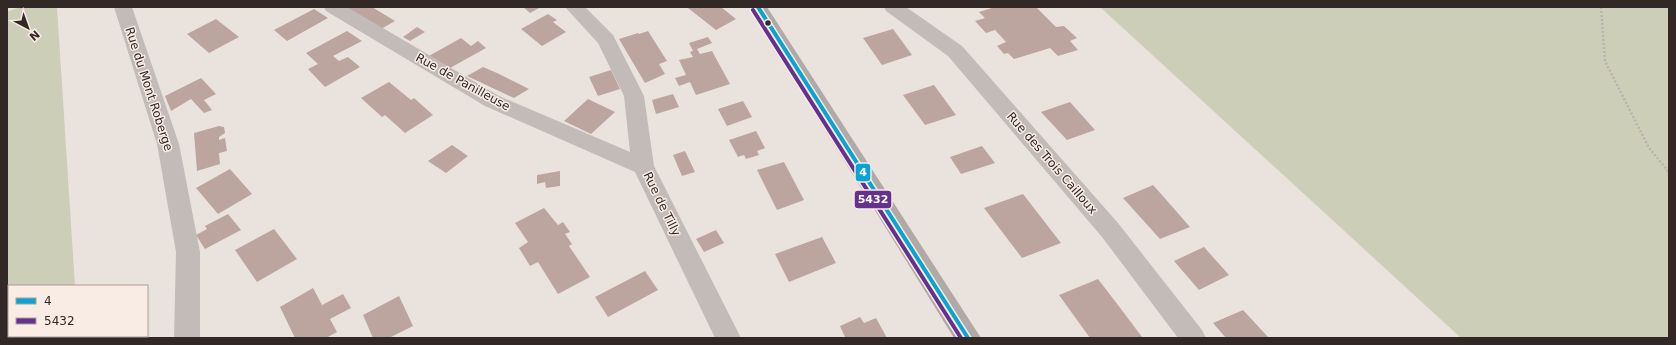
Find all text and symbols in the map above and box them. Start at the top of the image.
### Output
north arrow [8,8,48,48]
unlabelled marker [763,18,773,28]
street label: Rue du Mont Roberge [122,25,176,153]
text: N [26,27,42,43]
street label: Rue de Panilleuse [413,50,513,114]
street label: Rue des Trois Cailloux [1004,109,1100,217]
line badge: 4 [855,163,871,182]
text: 4 [859,166,867,179]
street label: Rue de Tilly [640,170,684,238]
line badge: 5432 [854,190,892,209]
text: 5432 [858,193,888,206]
legend [8,285,148,337]
text: 4 [44,294,52,308]
text: 5432 [44,314,75,328]

